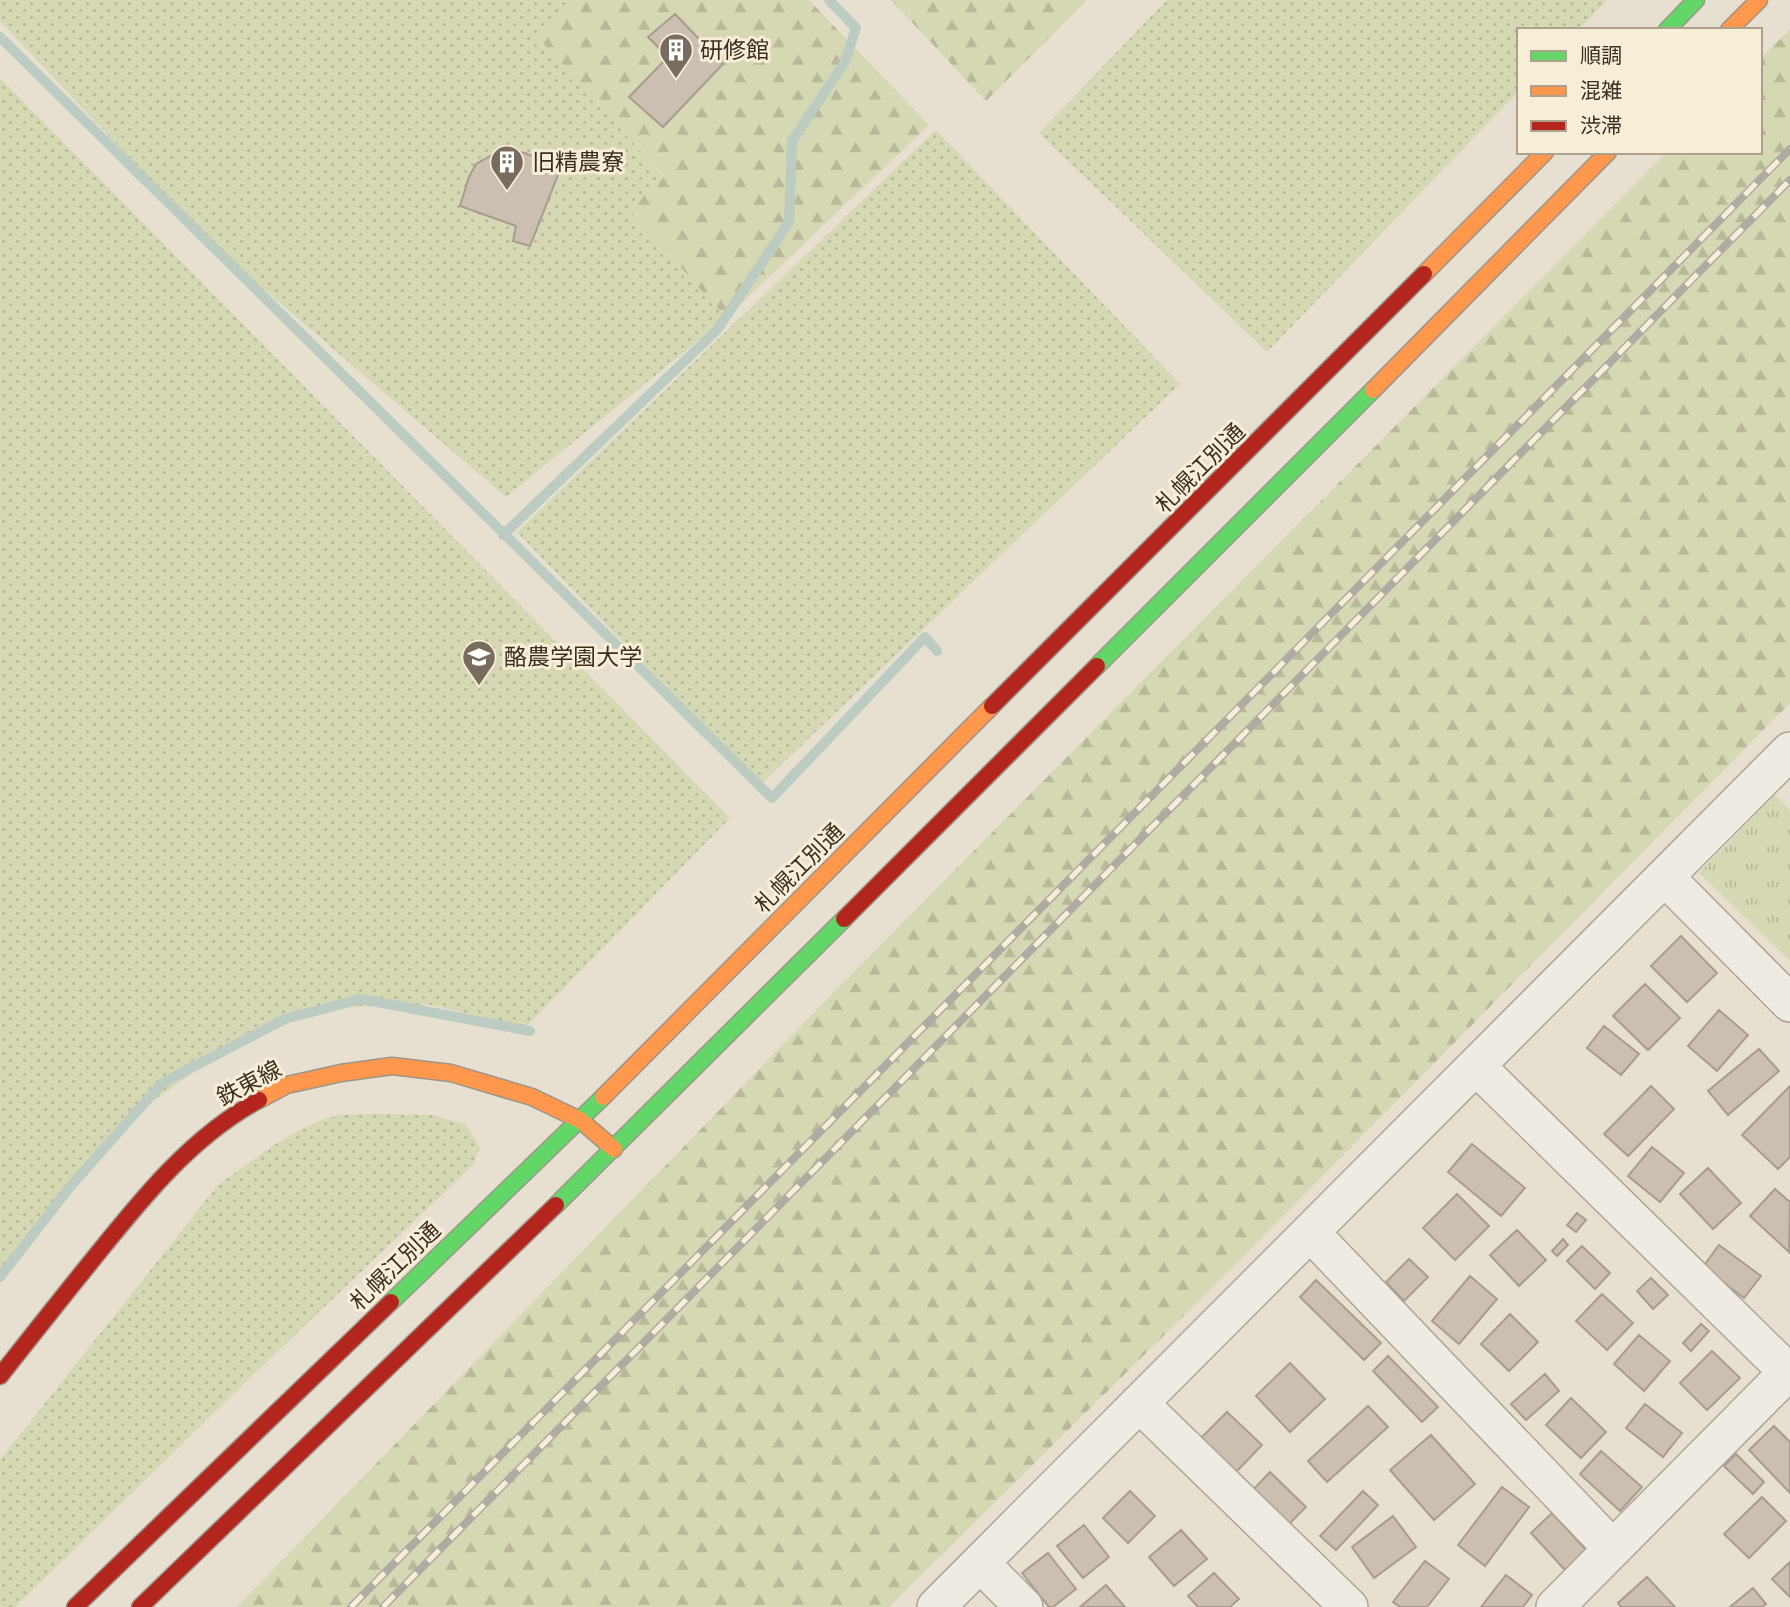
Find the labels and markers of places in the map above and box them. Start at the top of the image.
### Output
building icon: 研修館 [657,31,695,80]
place label: 研修館 [700,34,769,64]
building icon: 旧精農寮 [488,143,526,192]
place label: 旧精農寮 [532,146,624,176]
school or university icon: 酪農学園大学 [460,638,498,687]
place label: 酪農学園大学 [504,641,642,671]

